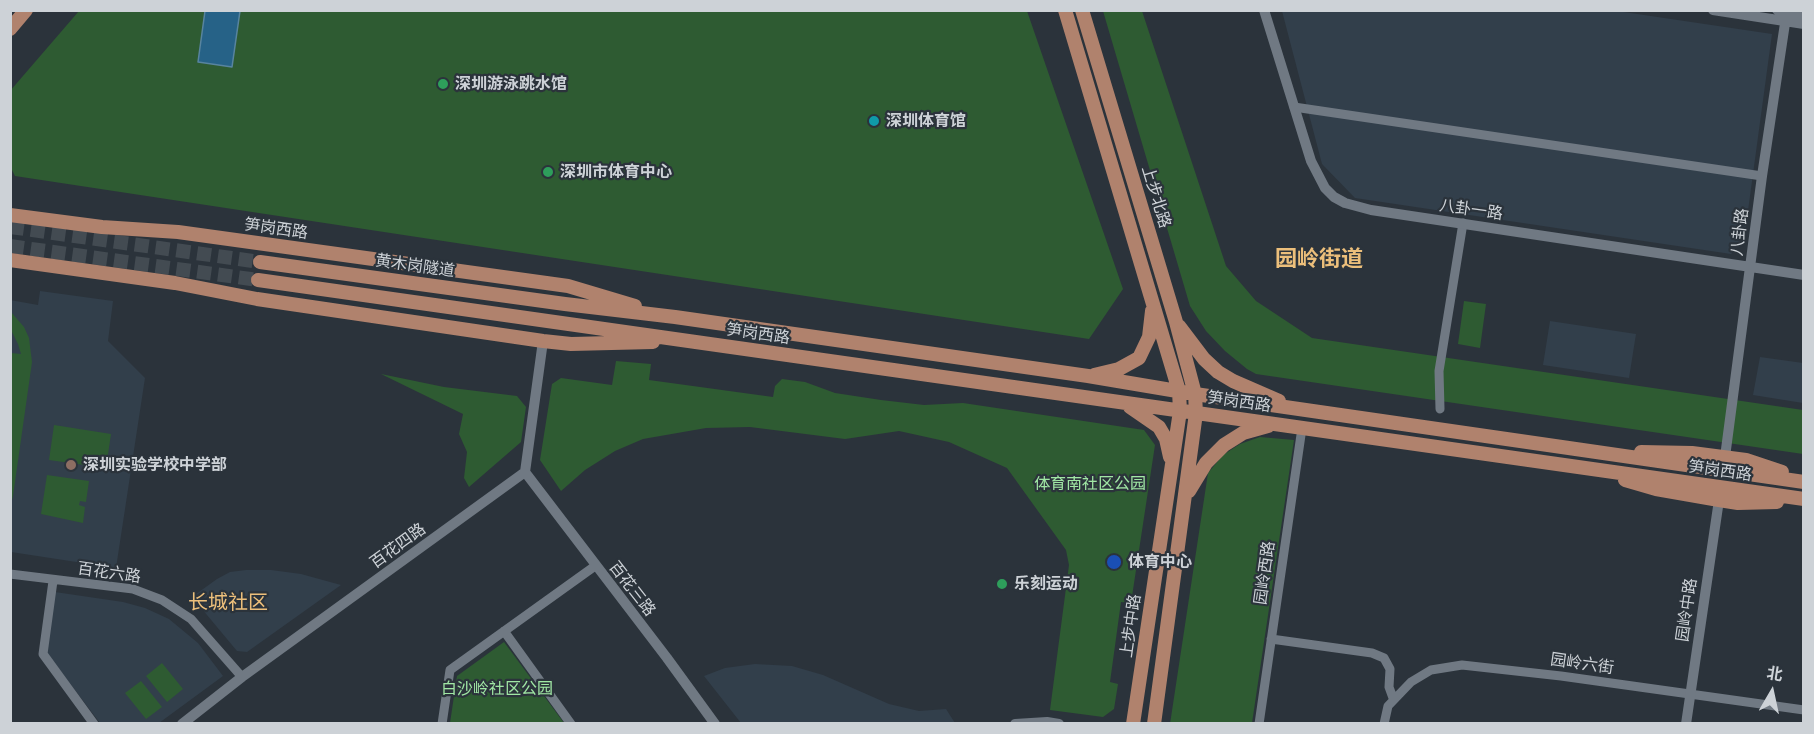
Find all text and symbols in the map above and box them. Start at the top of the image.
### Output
place label: 深圳游泳跳水馆 [455,74,567,94]
marker: 深圳游泳跳水馆 [436,77,450,91]
place label: 深圳体育馆 [886,111,966,131]
marker: 深圳体育馆 [867,114,881,128]
place label: 深圳市体育中心 [560,162,672,182]
street label: 上步北路 [1137,164,1175,230]
marker: 深圳市体育中心 [541,165,555,179]
street label: 八卦一路 [1438,196,1504,224]
street label: 八卦路 [1728,207,1752,257]
street label: 笋岗西路 [243,215,309,243]
district label: 园岭街道 [1275,246,1363,272]
street label: 黄木岗隧道 [374,251,456,281]
street label: 笋岗西路 [725,320,791,348]
street label: 笋岗西路 [1206,388,1272,416]
place label: 深圳实验学校中学部 [83,455,227,475]
street label: 笋岗西路 [1687,457,1753,485]
marker: 深圳实验学校中学部 [64,458,78,472]
park label: 体育南社区公园 [1034,474,1146,494]
street label: 百花四路 [366,519,430,573]
street label: 园岭西路 [1251,540,1279,606]
place label: 体育中心 [1128,552,1192,572]
marker: 体育中心 [1105,553,1123,571]
street label: 百花三路 [605,558,659,620]
street label: 百花六路 [76,559,142,587]
place label: 乐刻运动 [1014,574,1078,594]
marker: 乐刻运动 [995,577,1009,591]
street label: 园岭中路 [1673,577,1701,643]
district label: 长城社区 [188,591,268,615]
street label: 上步中路 [1117,593,1145,659]
street label: 园岭六街 [1549,650,1615,678]
north arrow [1742,662,1802,722]
text: 北 [1765,663,1784,684]
park label: 白沙岭社区公园 [441,679,553,699]

